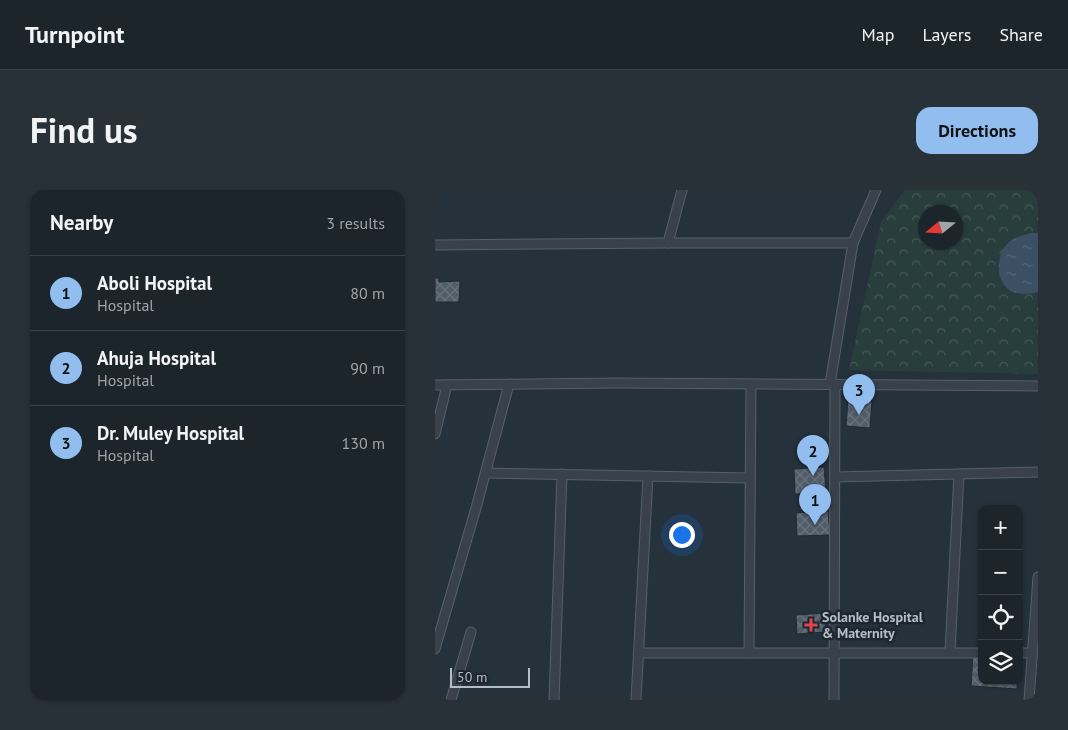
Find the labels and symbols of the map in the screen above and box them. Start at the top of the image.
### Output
north arrow [918,205,963,250]
pin: 3 [843,374,875,415]
pin: 2 [797,435,829,476]
pin: 1 [799,484,831,525]
your location [669,522,695,548]
place label: Solanke Hospital & Maternity [822,608,924,642]
marker: Solanke Hospital & Maternity [804,618,818,632]
scale bar [450,665,530,688]

